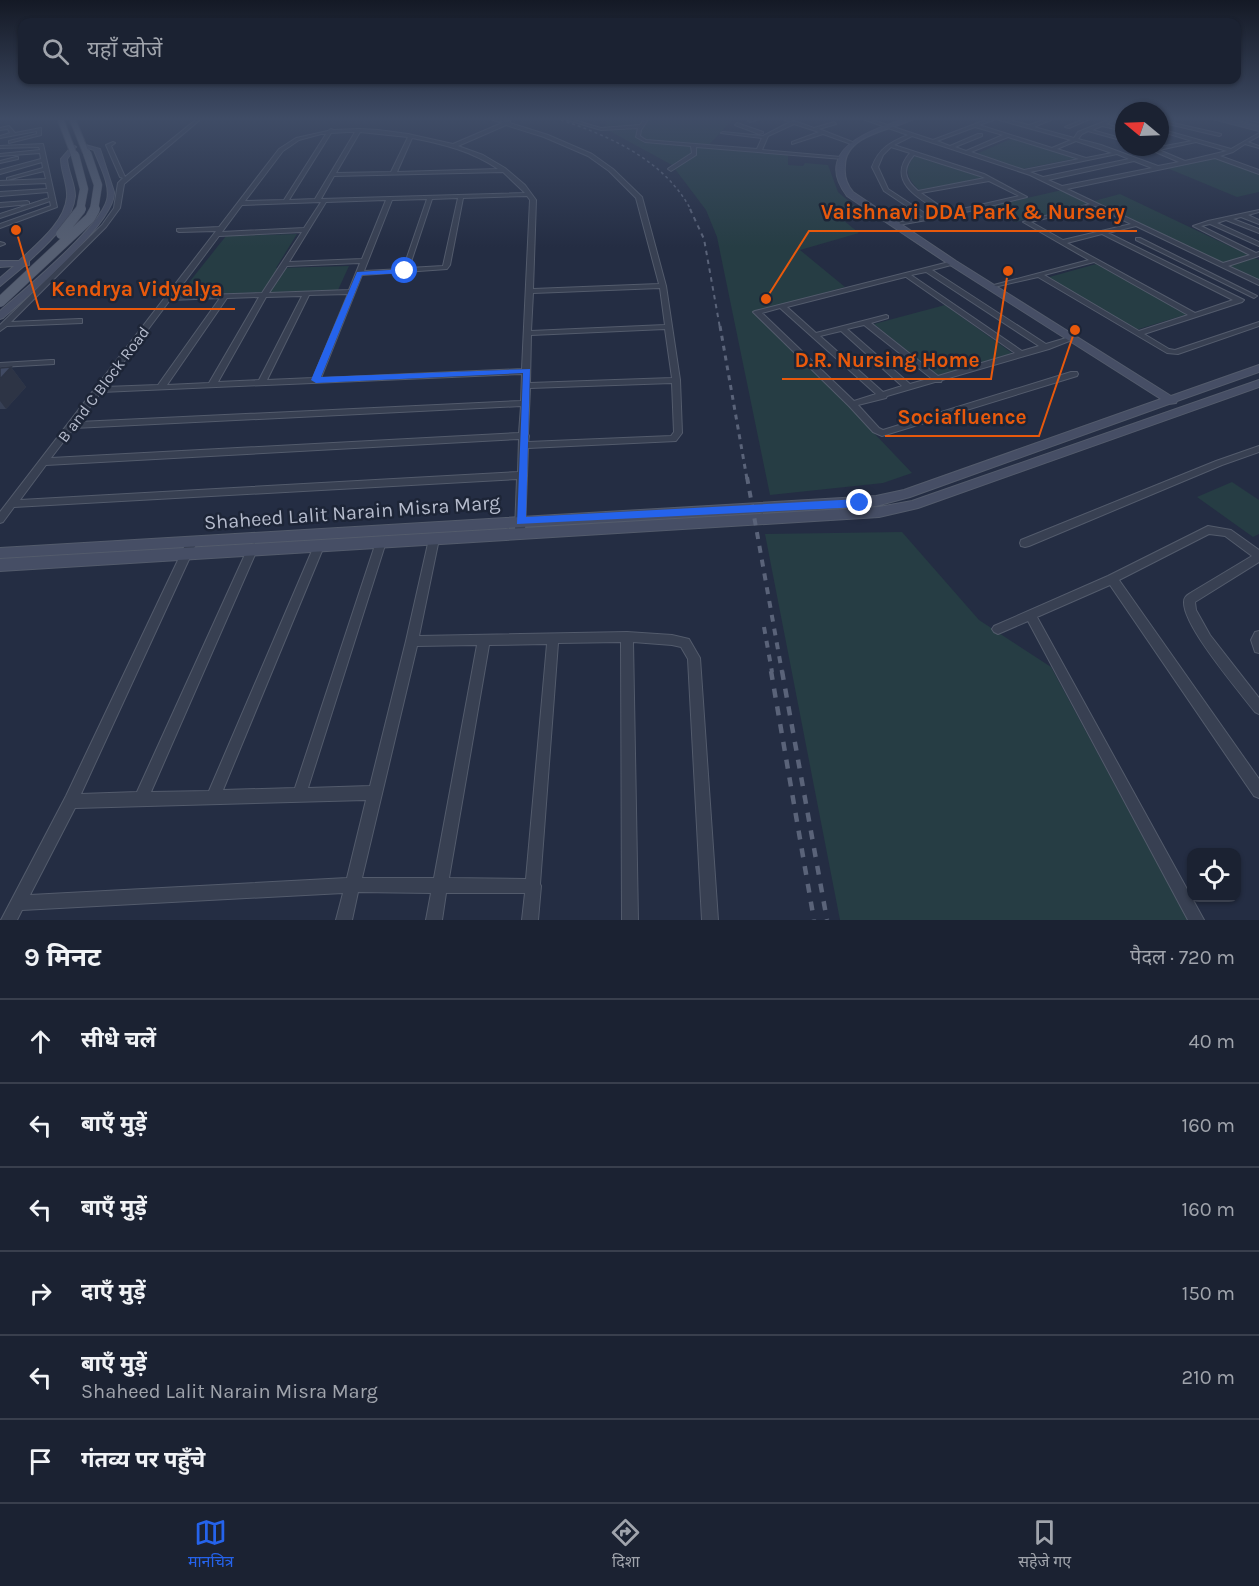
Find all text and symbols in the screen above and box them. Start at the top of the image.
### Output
search box [18,18,1241,84]
icon: search [39,35,72,68]
text: यहाँ खोजें [87,37,162,63]
north arrow [1115,102,1169,156]
callout: Vaishnavi DDA Park & Nursery [809,192,1137,231]
text: Vaishnavi DDA Park & Nursery [821,200,1126,224]
route start [391,257,417,283]
callout: Kendrya Vidyalya [39,270,235,309]
text: Kendrya Vidyalya [51,277,223,301]
street label: B and C Block Road [54,323,153,446]
callout: D.R. Nursing Home [782,340,991,379]
text: D.R. Nursing Home [794,348,980,372]
callout: Sociafluence [885,397,1039,436]
text: Sociafluence [897,405,1027,429]
route end [846,489,872,515]
street label: Shaheed Lalit Narain Misra Marg [203,491,501,534]
map controls [1187,848,1241,902]
button: locate [1187,848,1241,902]
text: 9 मिनट [24,942,101,973]
text: पैदल · 720 m [1130,946,1235,969]
icon: ahead [24,1025,57,1058]
text: सीधे चलें [81,1027,156,1053]
text: 40 m [1189,1030,1235,1053]
icon: left [24,1109,57,1142]
text: बाएँ मुड़ें [81,1111,147,1137]
text: 160 m [1182,1114,1235,1137]
icon: left [24,1193,57,1226]
text: बाएँ मुड़ें [81,1195,147,1221]
text: 160 m [1182,1198,1235,1221]
icon: right [24,1277,57,1310]
text: दाएँ मुड़ें [81,1279,146,1305]
text: 150 m [1182,1282,1235,1305]
text: बाएँ मुड़ें [81,1351,147,1377]
icon: left [24,1361,57,1394]
text: 210 m [1181,1366,1235,1389]
text: Shaheed Lalit Narain Misra Marg [81,1380,378,1403]
icon: arrive [24,1445,57,1478]
text: गंतव्य पर पहुँचे [81,1447,205,1473]
tab: मानचित्र [188,1516,234,1574]
tab: दिशा [609,1516,642,1574]
tab: सहेजे गए [1018,1516,1071,1574]

